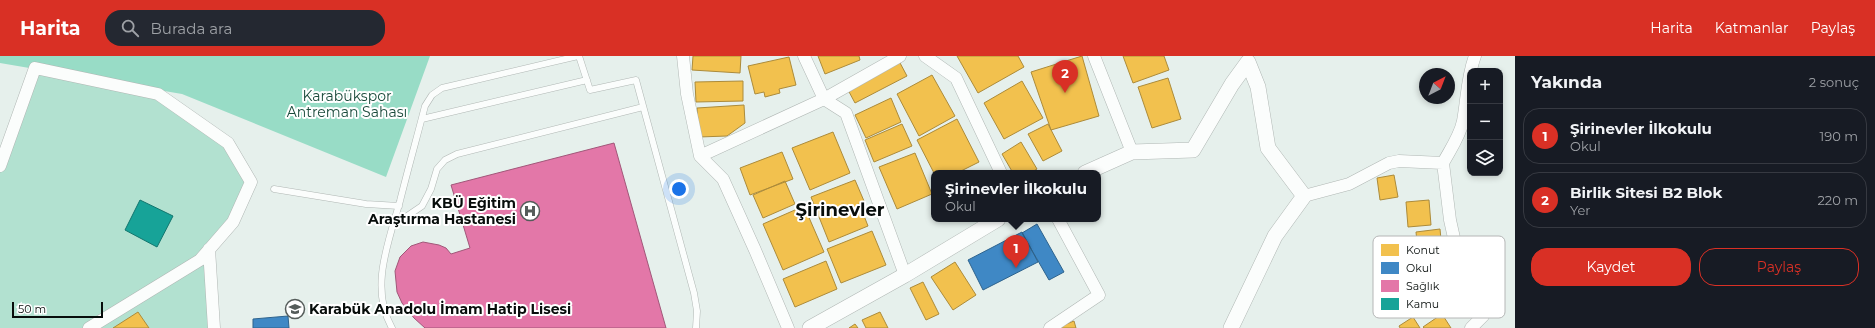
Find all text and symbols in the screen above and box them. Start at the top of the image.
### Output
search box [105,10,385,46]
text: Harita [20,17,81,40]
icon: search [119,17,141,39]
text: Burada ara [151,19,232,38]
text: Harita [1650,19,1693,37]
text: Katmanlar [1715,19,1789,37]
text: Paylaş [1811,19,1855,37]
pin: 2 [1052,60,1078,93]
north arrow [1419,68,1455,104]
map controls [1467,68,1503,176]
button: + [1467,68,1503,104]
text: Yakında [1531,72,1602,92]
text: 2 sonuç [1809,74,1859,90]
park label: Karabükspor Antreman Sahası [287,87,407,121]
button: − [1467,104,1503,140]
text: Şirinevler İlkokulu [1570,119,1712,138]
text: 1 [1542,128,1548,144]
text: 190 m [1820,128,1858,144]
text: Okul [1570,138,1601,154]
button: layers [1467,140,1503,176]
popup [931,170,1101,222]
your location [669,179,689,199]
text: Şirinevler İlkokulu [945,179,1087,198]
text: Birlik Sitesi B2 Blok [1570,183,1722,202]
text: 2 [1541,192,1549,208]
text: 220 m [1817,192,1858,208]
place label: KBÜ Eğitim Araştırma Hastanesi [367,194,516,228]
text: Okul [945,198,976,214]
district label: Şirinevler [796,199,885,221]
hospital icon: KBÜ Eğitim Araştırma Hastanesi [519,200,541,222]
text: Yer [1570,202,1591,218]
pin: 1 [1003,235,1029,268]
legend [1373,236,1505,318]
text: Konut [1406,243,1440,257]
button: Kaydet [1531,248,1691,286]
button: Paylaş [1699,248,1859,286]
text: Okul [1406,261,1432,275]
text: Sağlık [1406,279,1440,293]
text: Kamu [1406,297,1439,311]
school or university icon: Karabük Anadolu İmam Hatip Lisesi [284,298,306,320]
scale bar [12,300,103,319]
place label: Karabük Anadolu İmam Hatip Lisesi [309,300,571,318]
text: 50 m [18,302,46,316]

